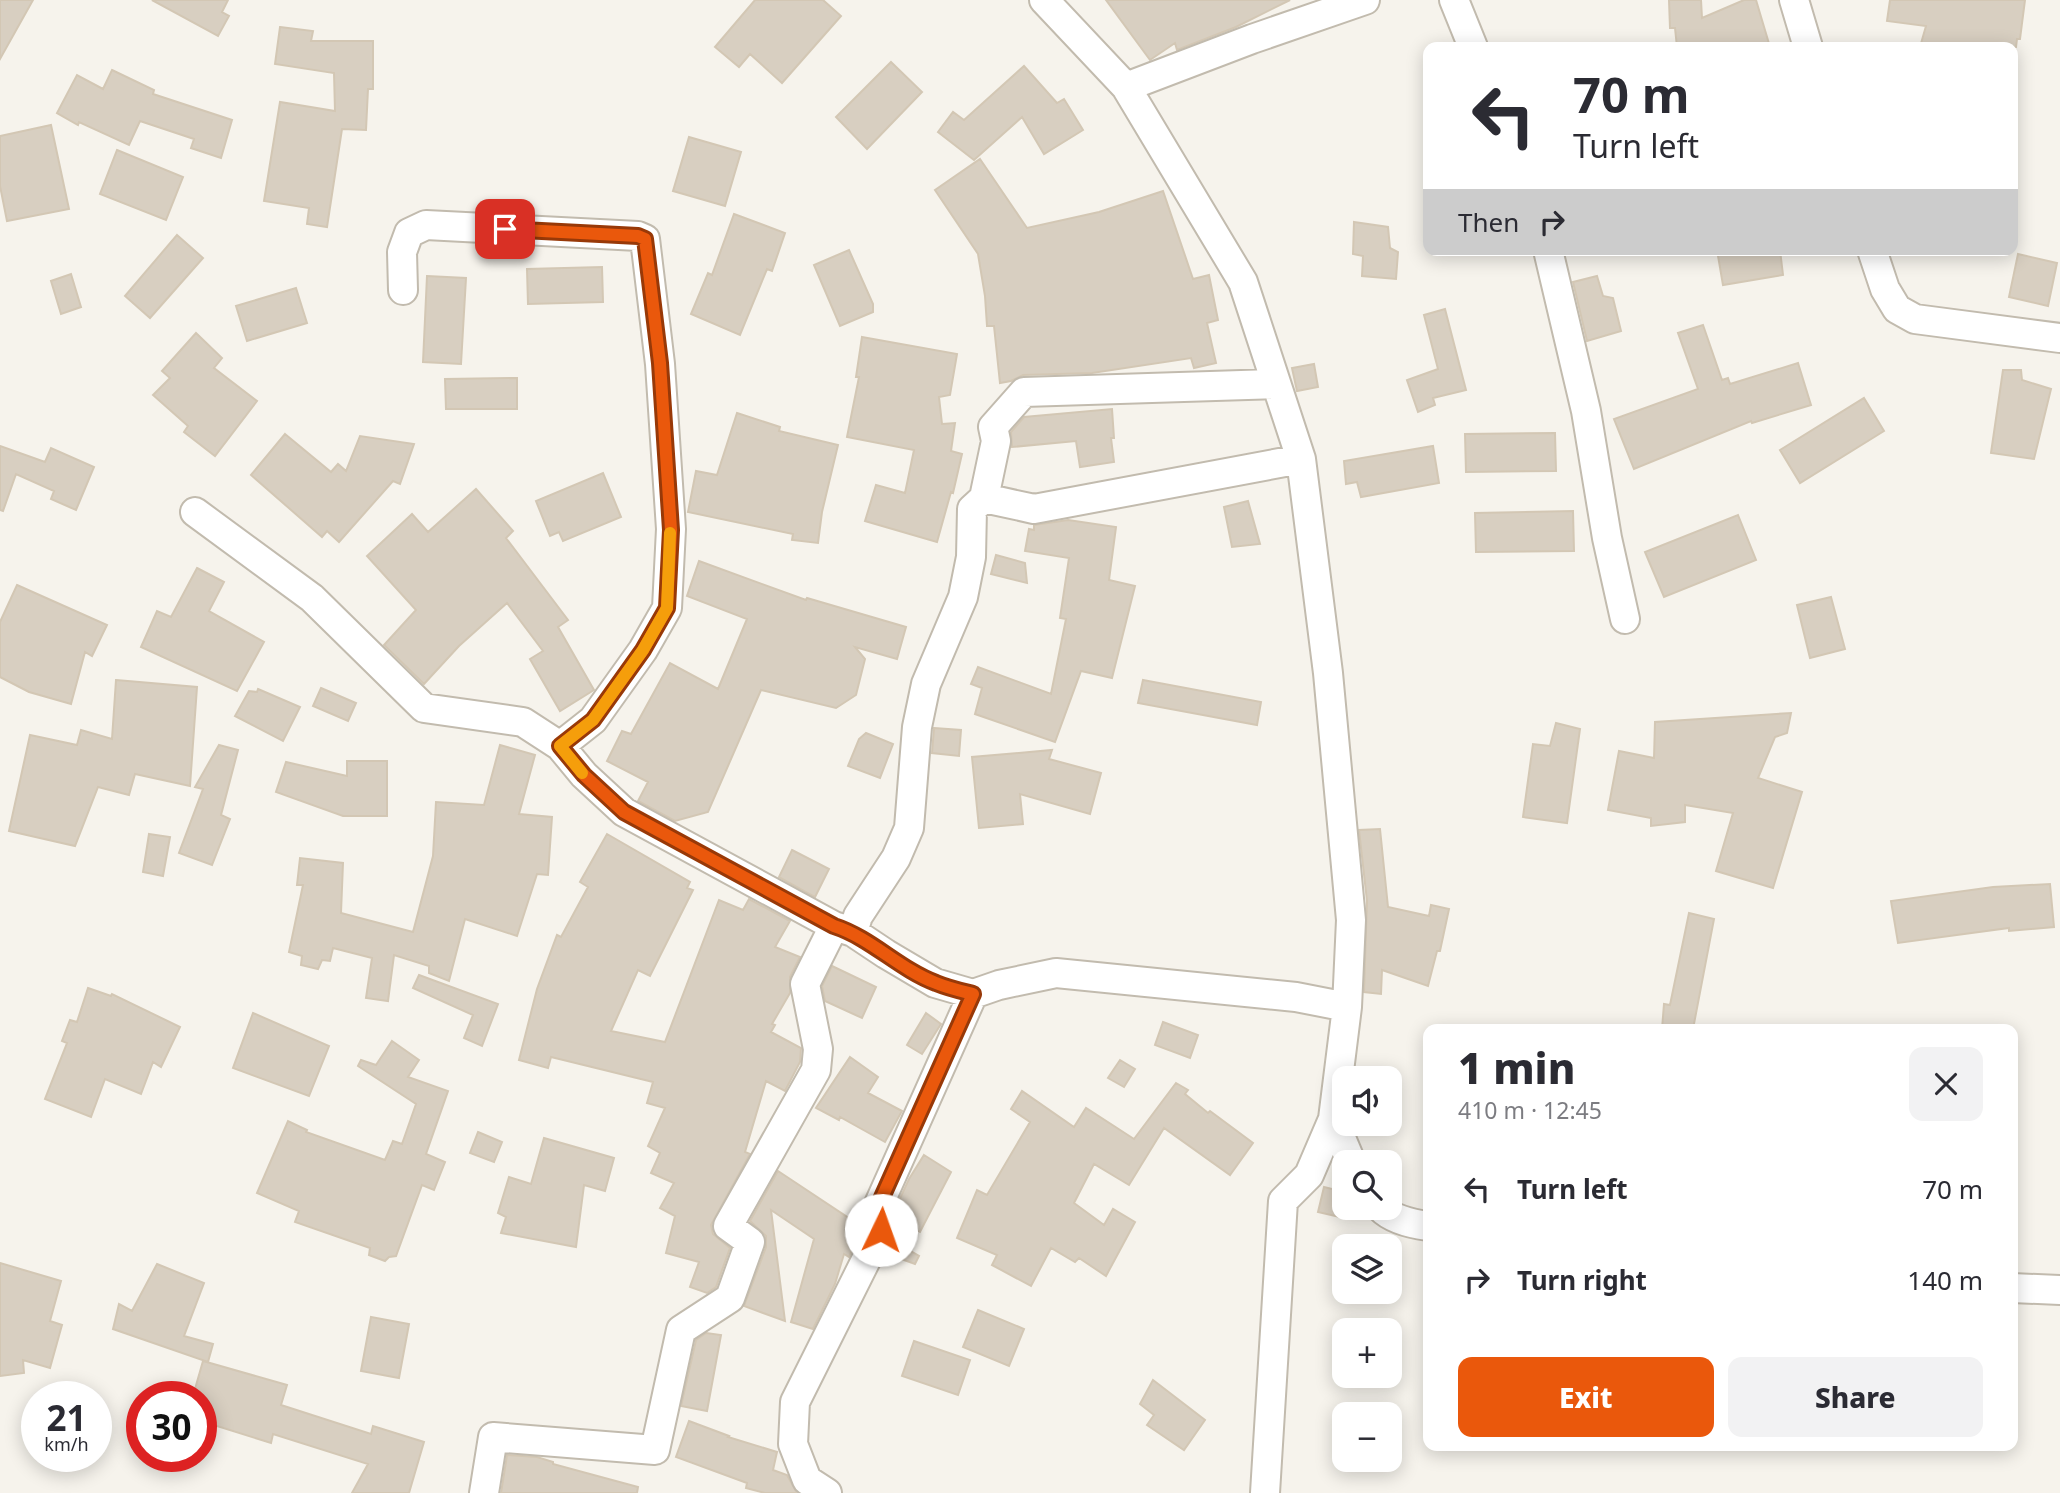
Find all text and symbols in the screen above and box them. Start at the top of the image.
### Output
text: 70 m [1573,61,1690,127]
icon: left [1458,70,1549,161]
text: Turn left [1573,124,1699,167]
pin [475,199,535,259]
icon: right [1533,203,1571,241]
text: Then [1458,204,1519,240]
icon: arrive [486,210,524,248]
text: 1 min [1458,1039,1575,1096]
button: close [1909,1047,1983,1121]
map controls [1332,1066,1402,1472]
button: sound [1332,1066,1402,1136]
text: 410 m · 12:45 [1458,1094,1602,1126]
button: search [1332,1150,1402,1220]
icon: left [1458,1170,1496,1208]
text: Turn left [1517,1171,1628,1207]
text: 70 m [1922,1171,1983,1207]
position arrow [844,1193,918,1267]
button: layers [1332,1234,1402,1304]
icon: right [1458,1261,1496,1299]
text: Turn right [1517,1262,1647,1298]
text: 140 m [1907,1262,1983,1298]
button: + [1332,1318,1402,1388]
button: Exit [1458,1357,1714,1437]
button: Share [1728,1357,1983,1437]
speed limit sign: 30 [126,1381,217,1472]
text: 21 [46,1394,87,1441]
button: − [1332,1402,1402,1472]
text: km/h [44,1432,89,1456]

